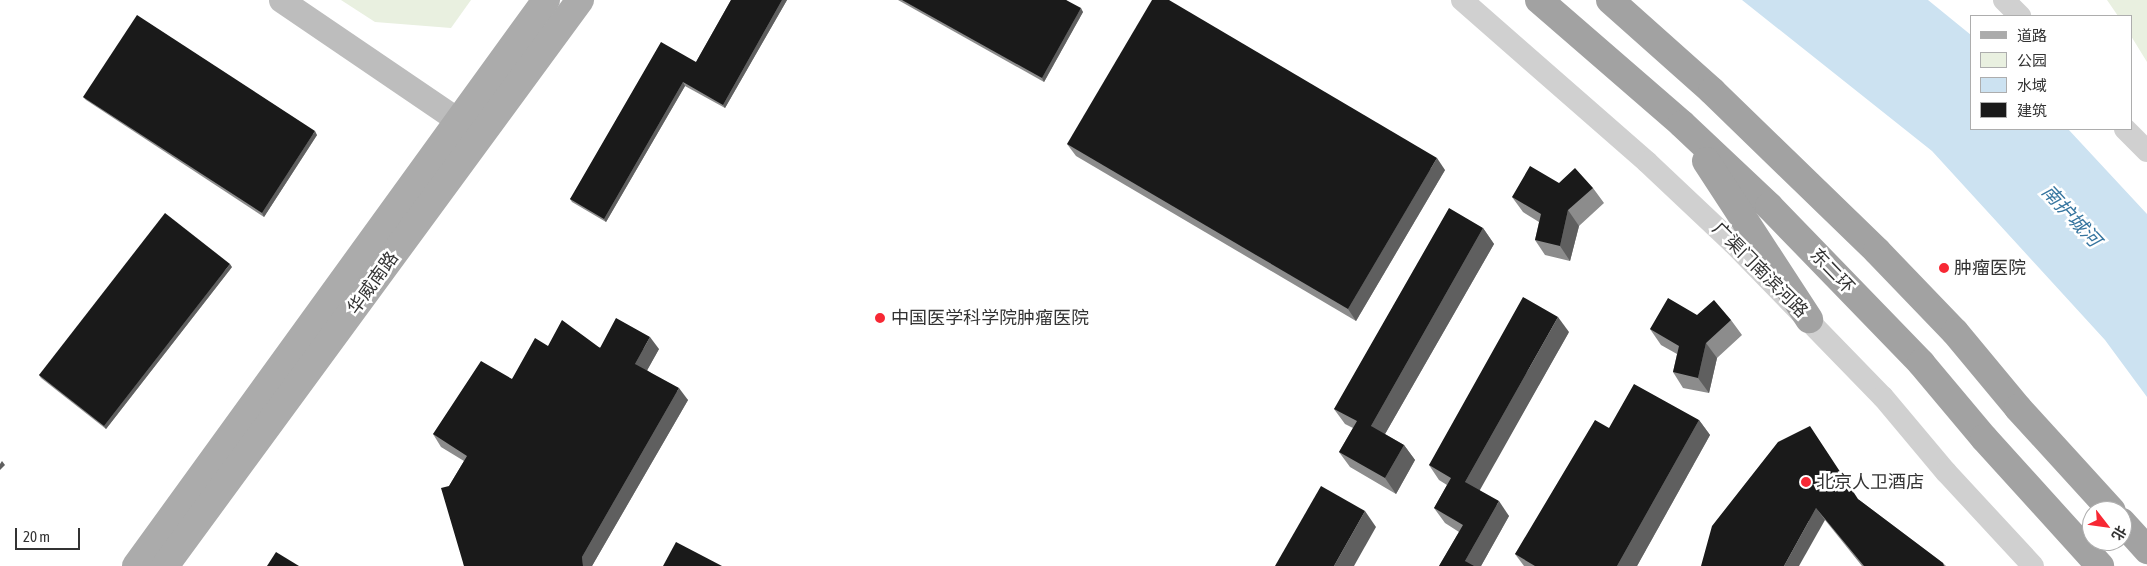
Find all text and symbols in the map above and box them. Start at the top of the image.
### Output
legend [1970,15,2132,130]
text: 道路 [2017,27,2047,44]
text: 公园 [2017,52,2047,69]
text: 水域 [2017,77,2047,94]
text: 建筑 [2017,102,2047,119]
water label: 南护城河 [2037,180,2105,252]
street label: 广渠门南滨河路 [1708,218,1812,322]
street label: 东二环 [1805,244,1859,298]
street label: 华威南路 [343,248,403,318]
place label: 肿瘤医院 [1954,257,2026,279]
marker: 肿瘤医院 [1938,262,1950,274]
place label: 中国医学科学院肿瘤医院 [891,307,1089,329]
marker: 中国医学科学院肿瘤医院 [873,311,887,325]
place label: 北京人卫酒店 [1816,471,1924,493]
marker: 北京人卫酒店 [1800,476,1812,488]
north arrow [2082,501,2132,551]
scale bar [18,518,82,550]
text: 北 [2109,523,2130,543]
text: 20 m [23,528,50,545]

